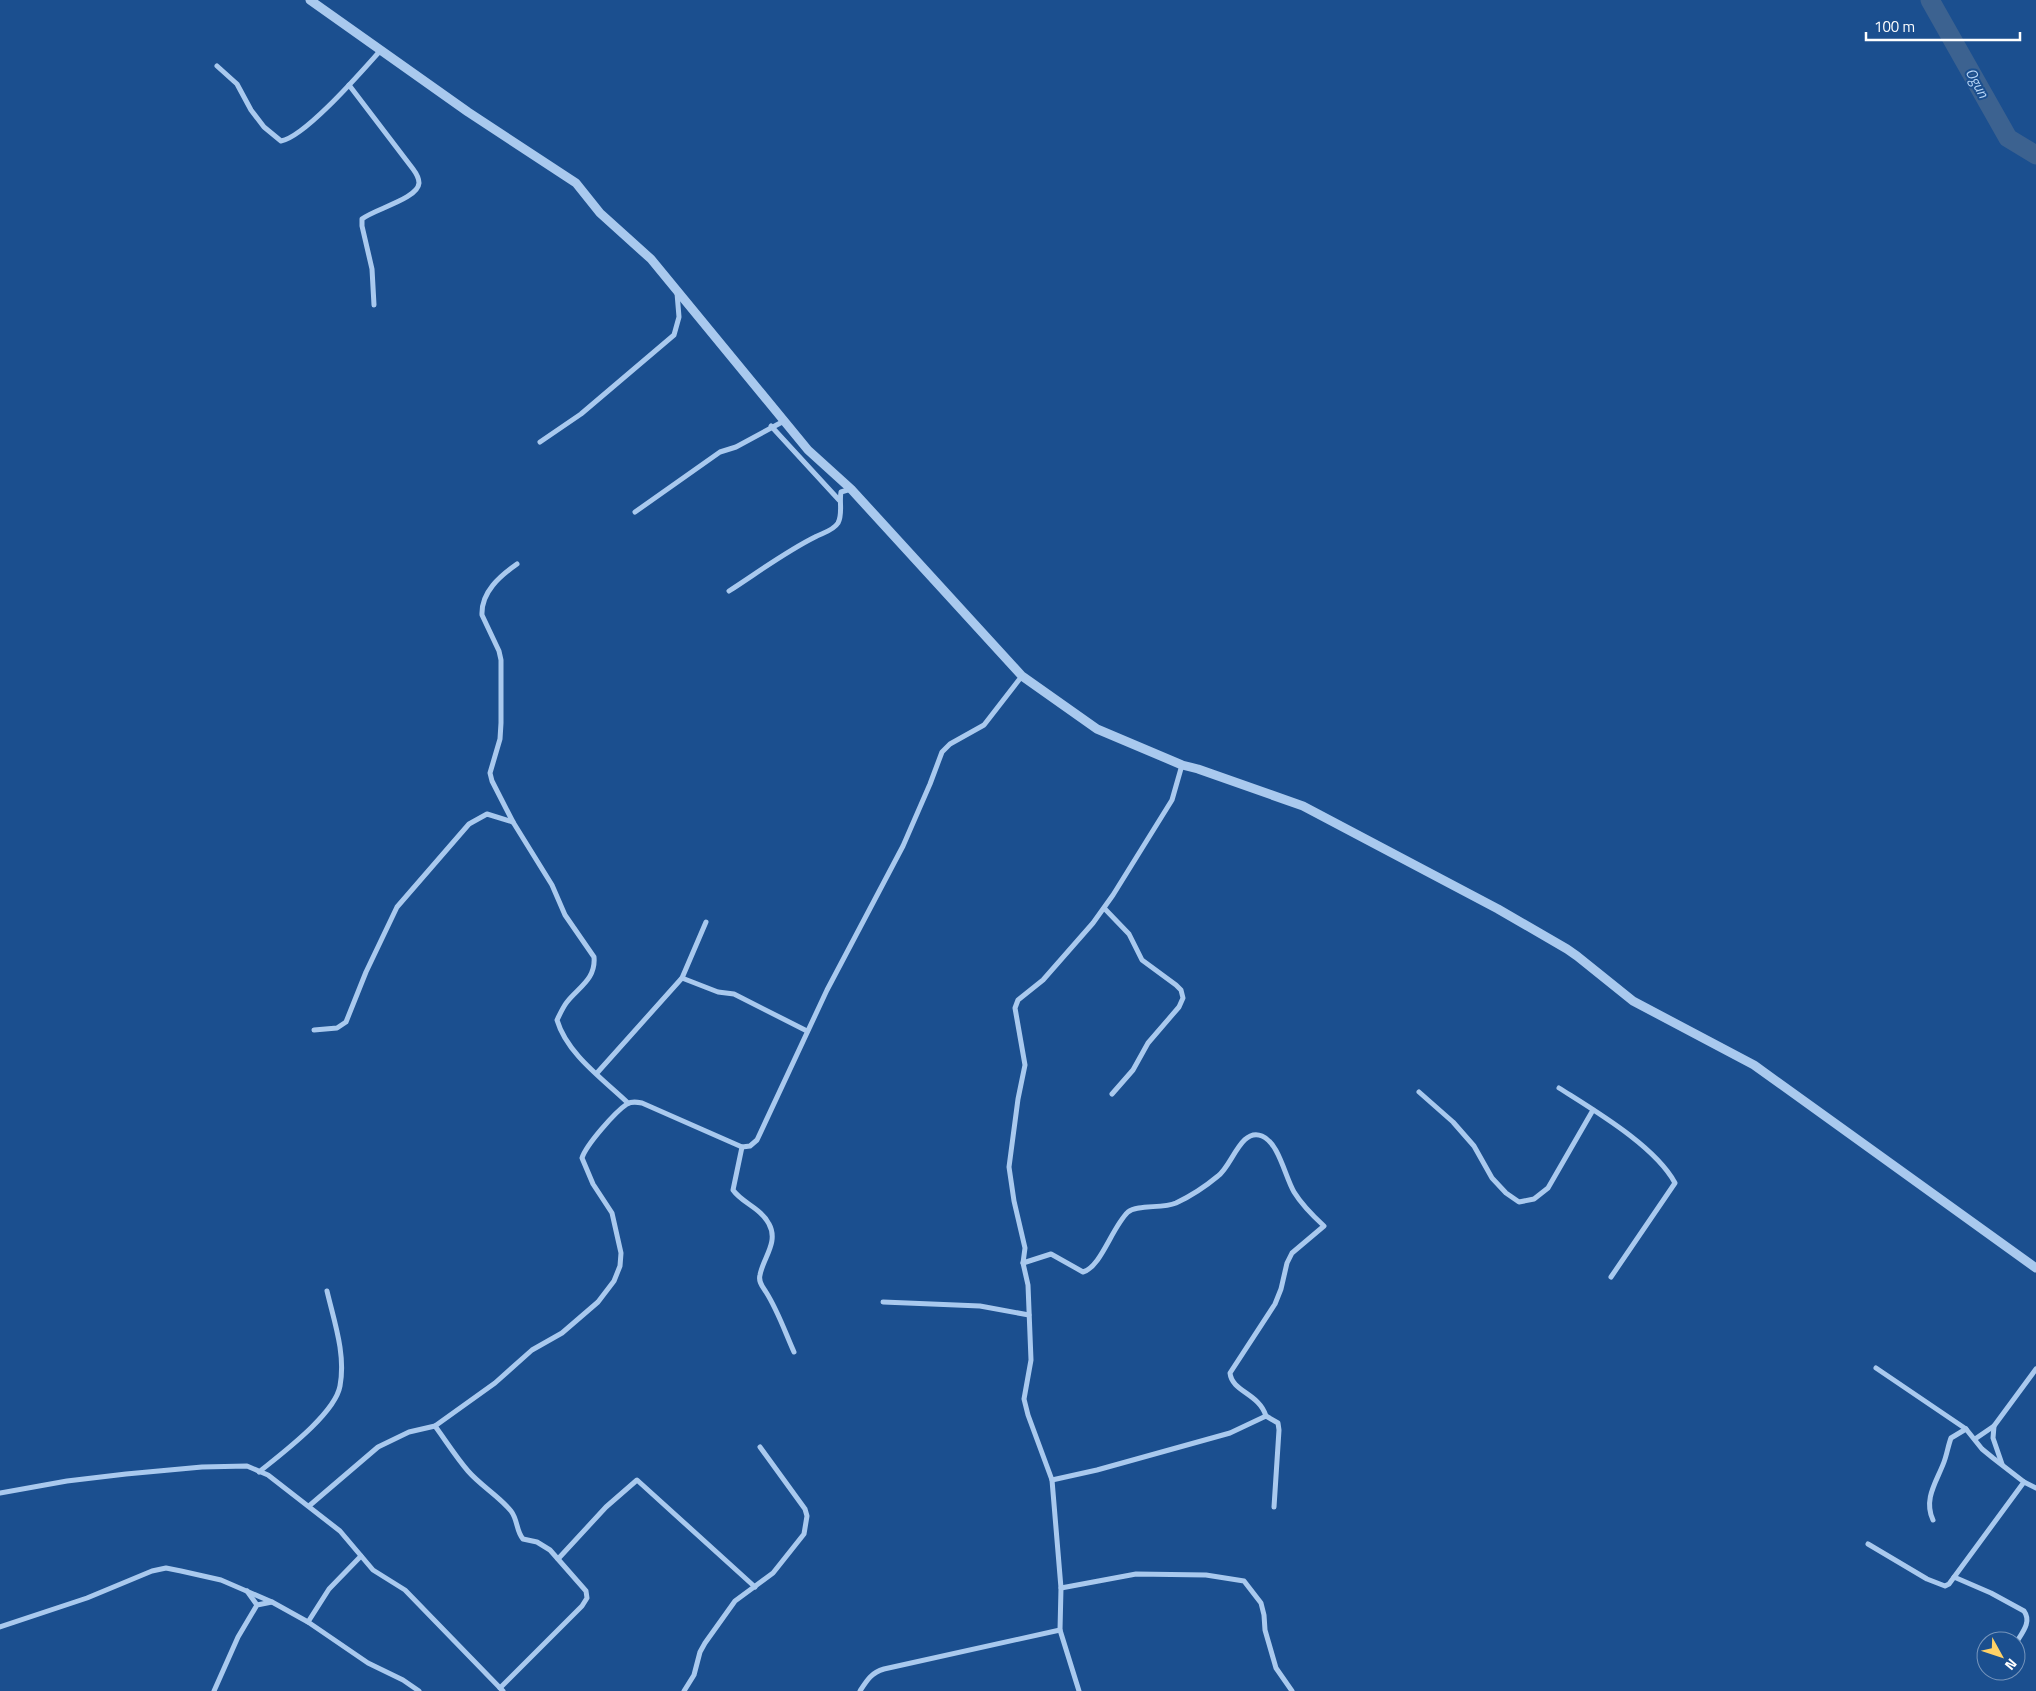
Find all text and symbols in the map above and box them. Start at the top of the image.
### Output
scale bar [1866,10,2020,42]
text: 100 m [1874,15,1915,38]
water label: Ogun [1960,63,1995,103]
north arrow [1976,1631,2026,1681]
text: N [2000,1654,2023,1675]

